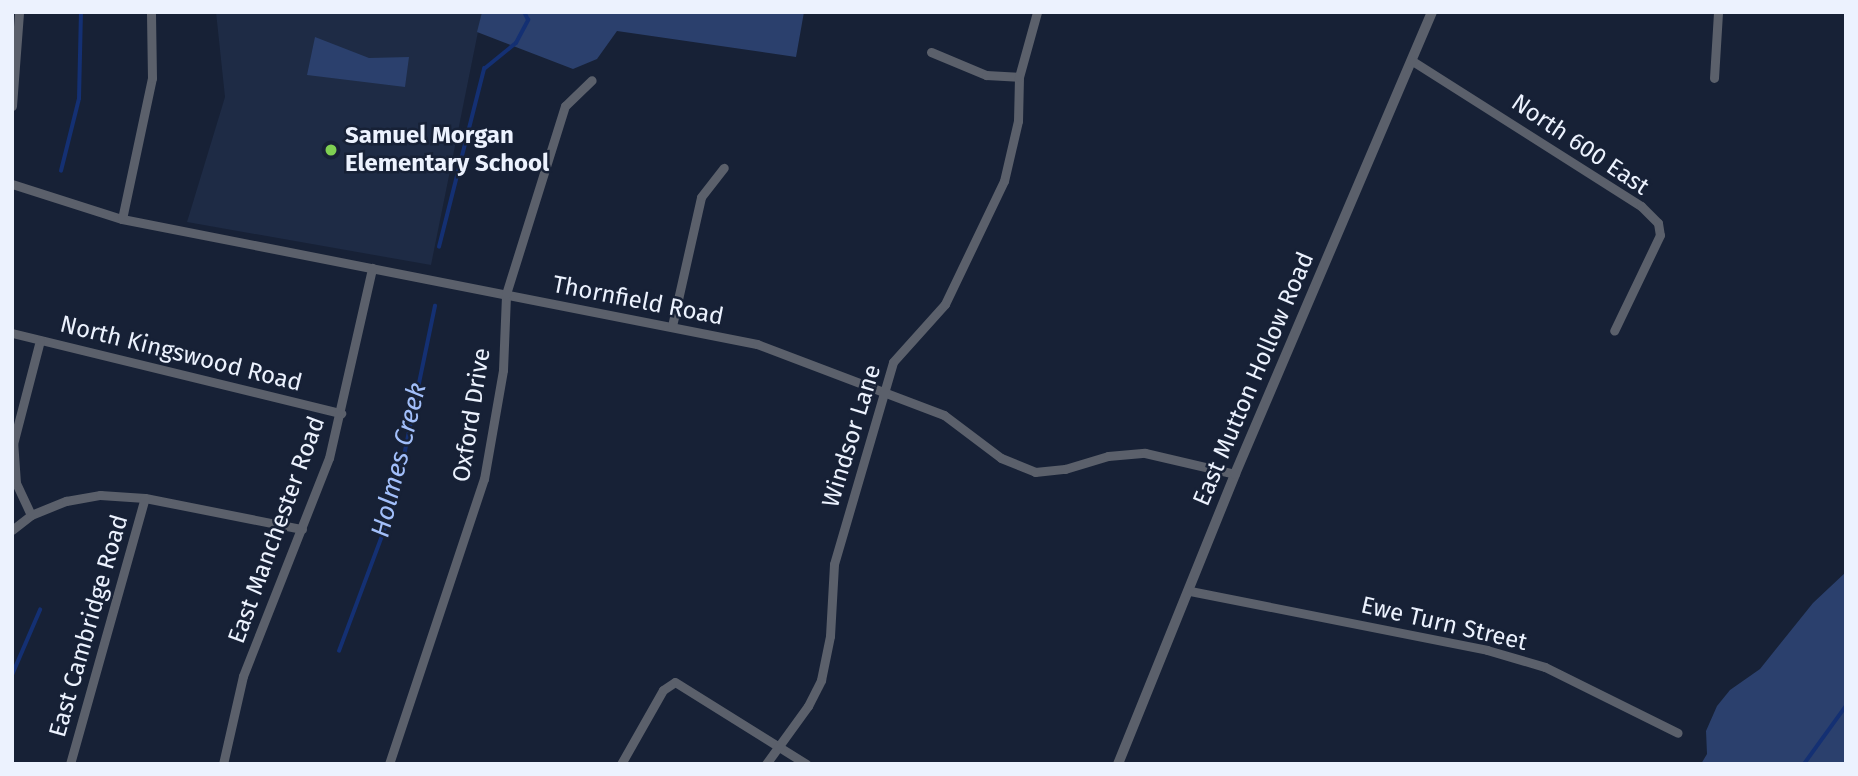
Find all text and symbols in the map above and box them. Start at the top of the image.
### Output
street label: North 600 East [1506,88,1654,202]
place label: Samuel Morgan Elementary School [345,122,549,178]
marker: Samuel Morgan Elementary School [323,142,339,158]
street label: East Mutton Hollow Road [1187,248,1321,510]
street label: Thornfield Road [550,270,726,332]
street label: North Kingswood Road [57,310,305,398]
street label: Oxford Drive [447,346,497,484]
street label: Windsor Lane [817,361,887,511]
water label: Holmes Creek [365,379,433,541]
street label: East Manchester Road [222,413,332,647]
street label: East Cambridge Road [43,512,135,740]
street label: Ewe Turn Street [1358,591,1530,657]

